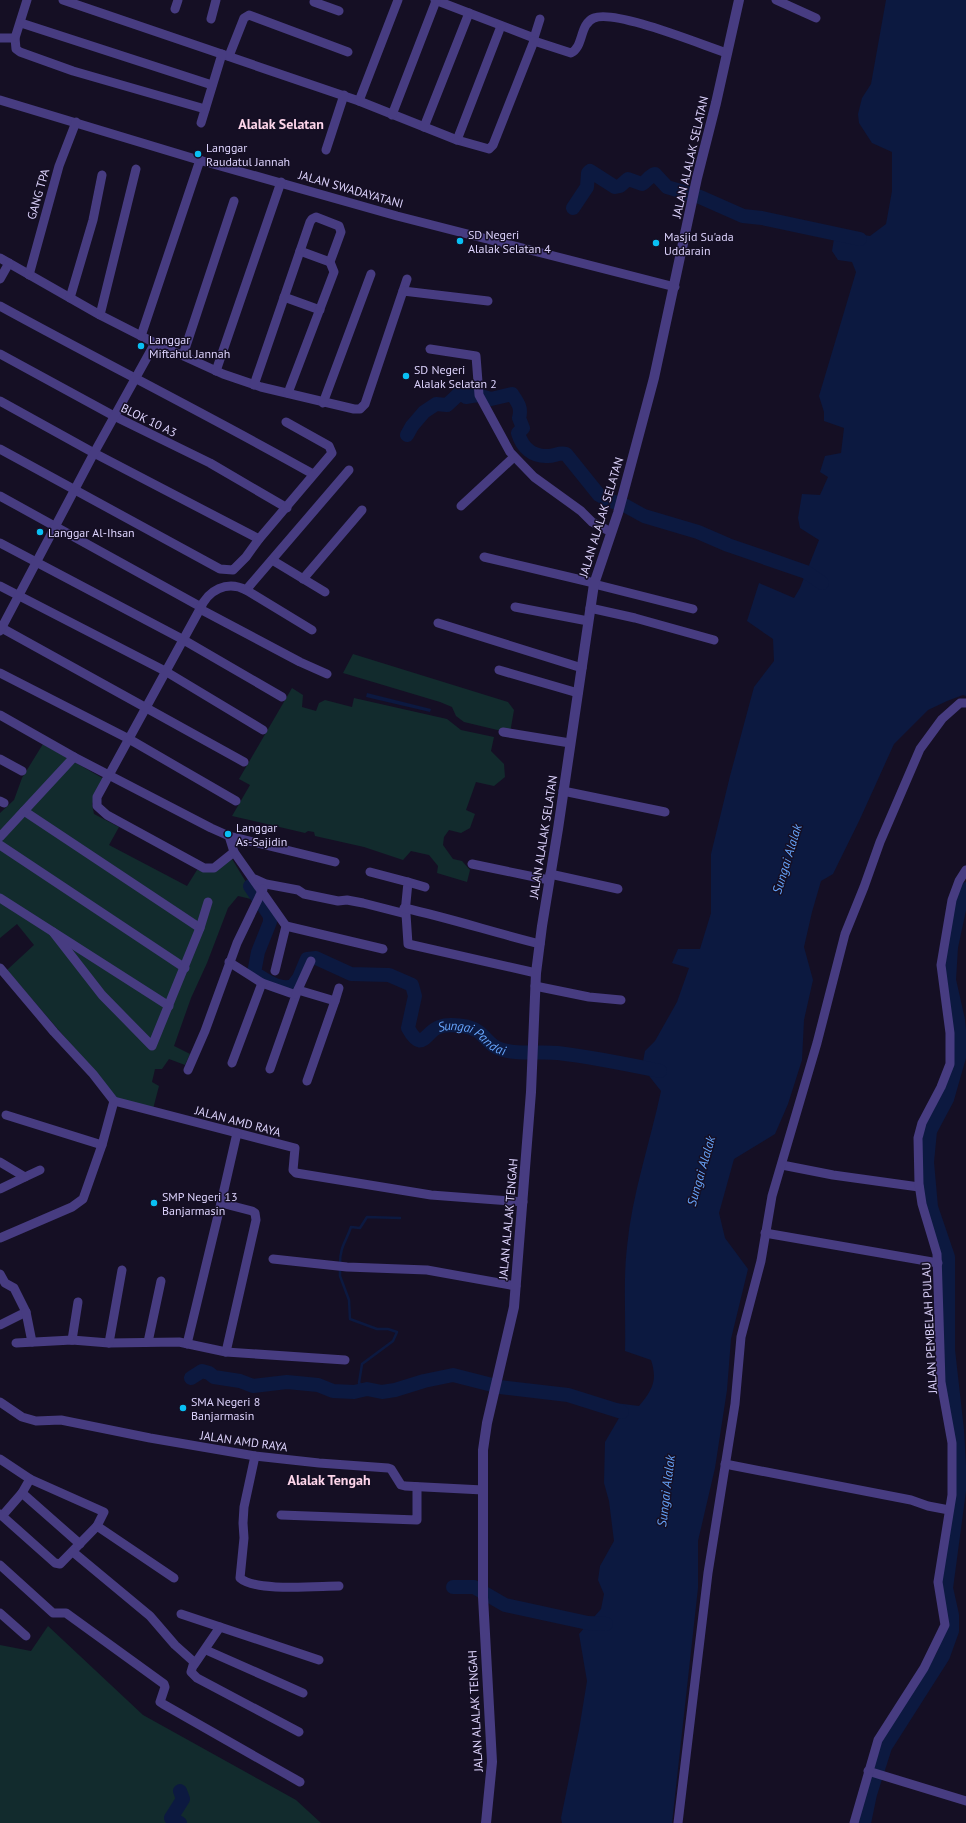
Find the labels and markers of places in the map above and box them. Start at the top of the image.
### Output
place label: Langgar Raudatul Jannah [206,140,290,169]
marker: Langgar Raudatul Jannah [193,149,203,159]
place label: SD Negeri Alalak Selatan 4 [468,227,551,256]
place label: Masjid Su'ada Uddarain [664,229,734,258]
marker: SD Negeri Alalak Selatan 4 [455,236,465,246]
marker: Masjid Su'ada Uddarain [651,238,661,248]
place label: Langgar Miftahul Jannah [149,332,230,361]
marker: Langgar Miftahul Jannah [136,341,146,351]
place label: SD Negeri Alalak Selatan 2 [414,362,497,391]
marker: SD Negeri Alalak Selatan 2 [401,371,411,381]
place label: Langgar Al-Ihsan [48,525,135,540]
marker: Langgar Al-Ihsan [35,527,45,537]
place label: Langgar As-Sajidin [236,820,287,849]
marker: Langgar As-Sajidin [223,829,233,839]
place label: SMP Negeri 13 Banjarmasin [162,1189,237,1218]
marker: SMP Negeri 13 Banjarmasin [149,1198,159,1208]
place label: SMA Negeri 8 Banjarmasin [191,1394,260,1423]
marker: SMA Negeri 8 Banjarmasin [178,1403,188,1413]

